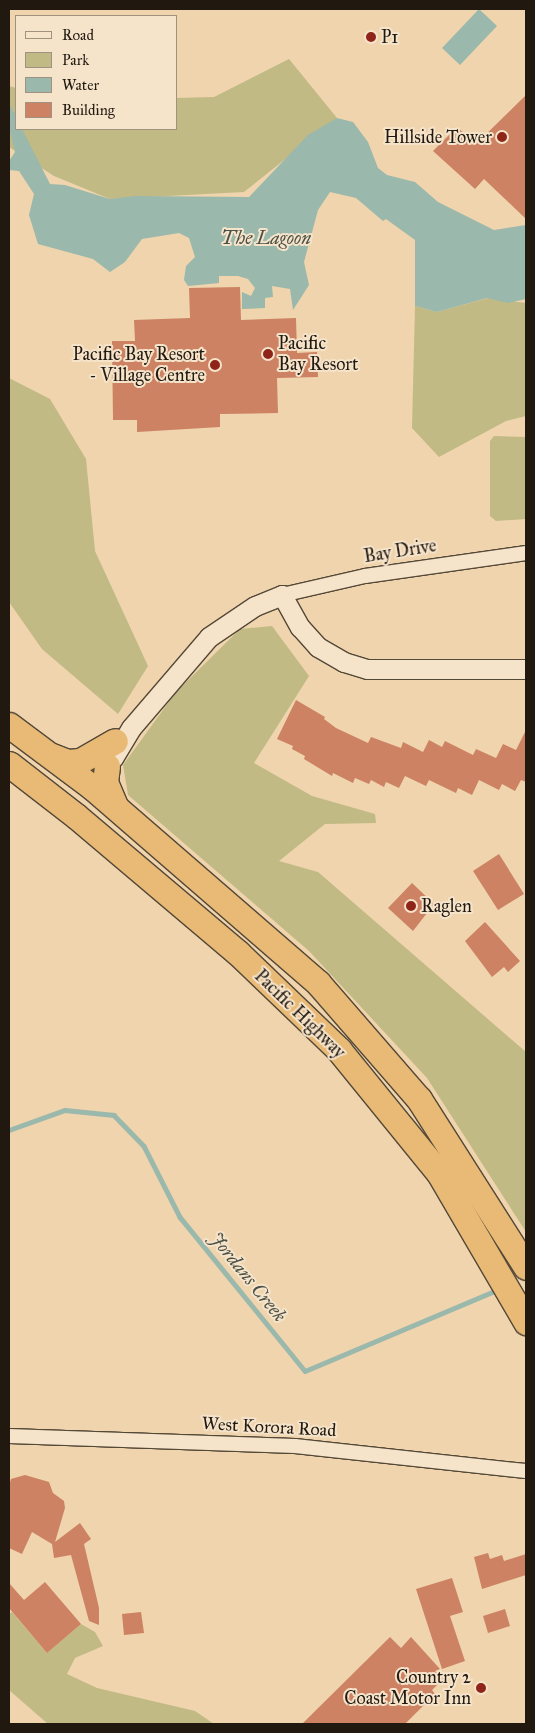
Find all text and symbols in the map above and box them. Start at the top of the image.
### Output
legend [15,15,178,130]
text: Road [62,26,94,44]
place label: P1 [381,26,398,48]
marker: P1 [365,31,377,43]
text: Park [62,51,89,69]
text: Water [62,76,99,94]
text: Building [62,101,115,119]
place label: Hillside Tower [384,126,492,148]
marker: Hillside Tower [496,131,508,143]
water label: The Lagoon [221,227,311,249]
place label: Pacific Bay Resort [278,333,358,376]
place label: Pacific Bay Resort - Village Centre [73,344,205,386]
marker: Pacific Bay Resort [262,348,274,360]
marker: Pacific Bay Resort - Village Centre [209,359,221,371]
street label: Bay Drive [362,535,438,567]
place label: Raglen [421,895,472,917]
marker: Raglen [405,900,417,912]
street label: Pacific Highway [250,965,350,1063]
water label: Jordans Creek [205,1228,291,1326]
street label: West Korora Road [201,1413,337,1441]
place label: Country 2 Coast Motor Inn [344,1667,471,1710]
marker: Country 2 Coast Motor Inn [475,1682,487,1694]

